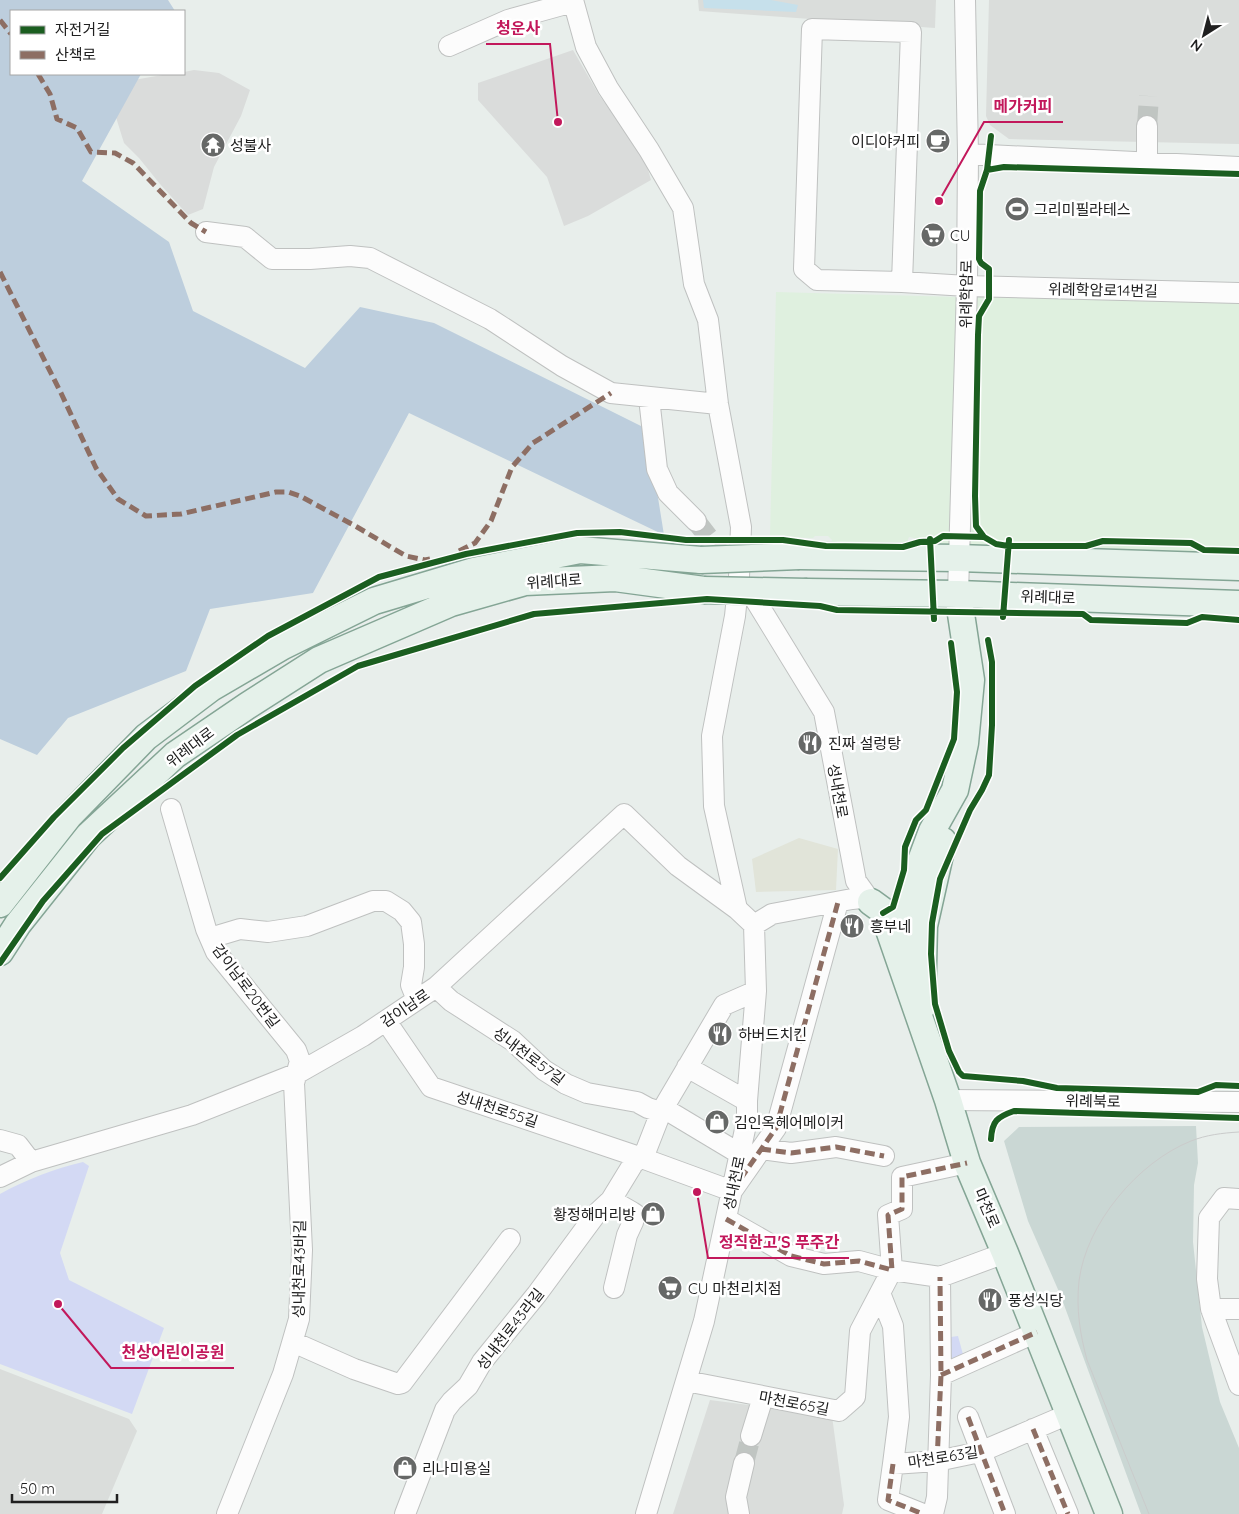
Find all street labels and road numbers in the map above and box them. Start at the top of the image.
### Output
street label: 위례학암로 [956,259,976,329]
street label: 위례학암로14번길 [1048,280,1158,300]
street label: 위례대로 [526,570,582,592]
street label: 위례대로 [1020,587,1076,607]
street label: 위례대로 [162,723,218,771]
street label: 성내천로 [824,762,852,820]
street label: 감이남로20번길 [208,940,284,1032]
street label: 감이남로 [377,985,433,1031]
street label: 성내천로57길 [489,1023,569,1089]
street label: 성내천로55길 [453,1087,541,1131]
street label: 위례북로 [1065,1091,1121,1111]
street label: 성내천로 [719,1154,749,1212]
street label: 마천로 [970,1185,1004,1231]
street label: 성내천로43바길 [289,1220,309,1318]
street label: 성내천로43라길 [472,1284,548,1374]
street label: 마천로65길 [757,1387,831,1419]
street label: 마천로63길 [906,1442,980,1472]

